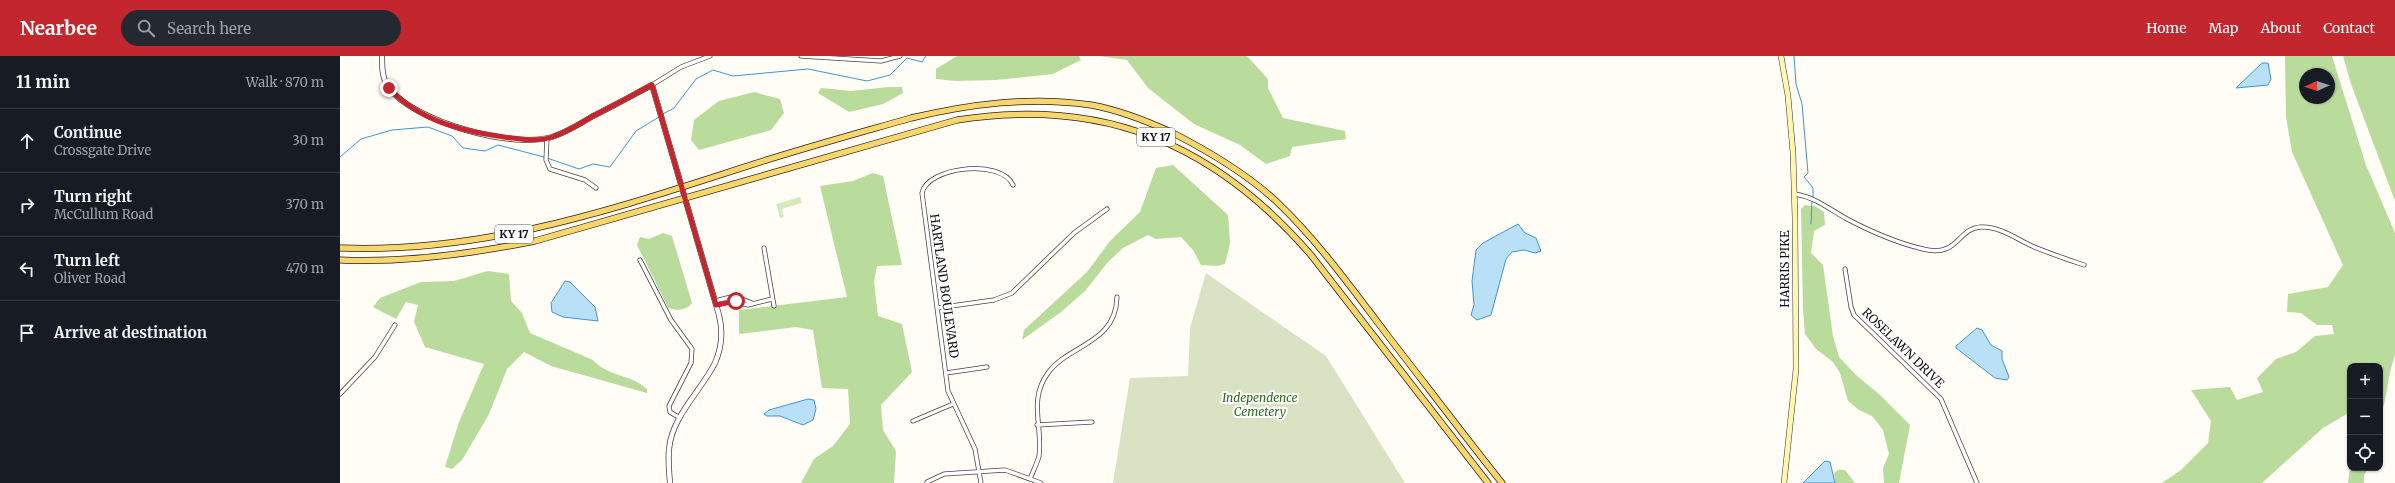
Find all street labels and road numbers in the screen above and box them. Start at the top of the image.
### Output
road number: KY 17 [1137,128,1175,146]
street label: HARTLAND BOULEVARD [927,213,962,359]
road number: KY 17 [495,225,533,243]
street label: HARRIS PIKE [1777,230,1792,308]
street label: ROSELAWN DRIVE [1859,305,1948,391]

